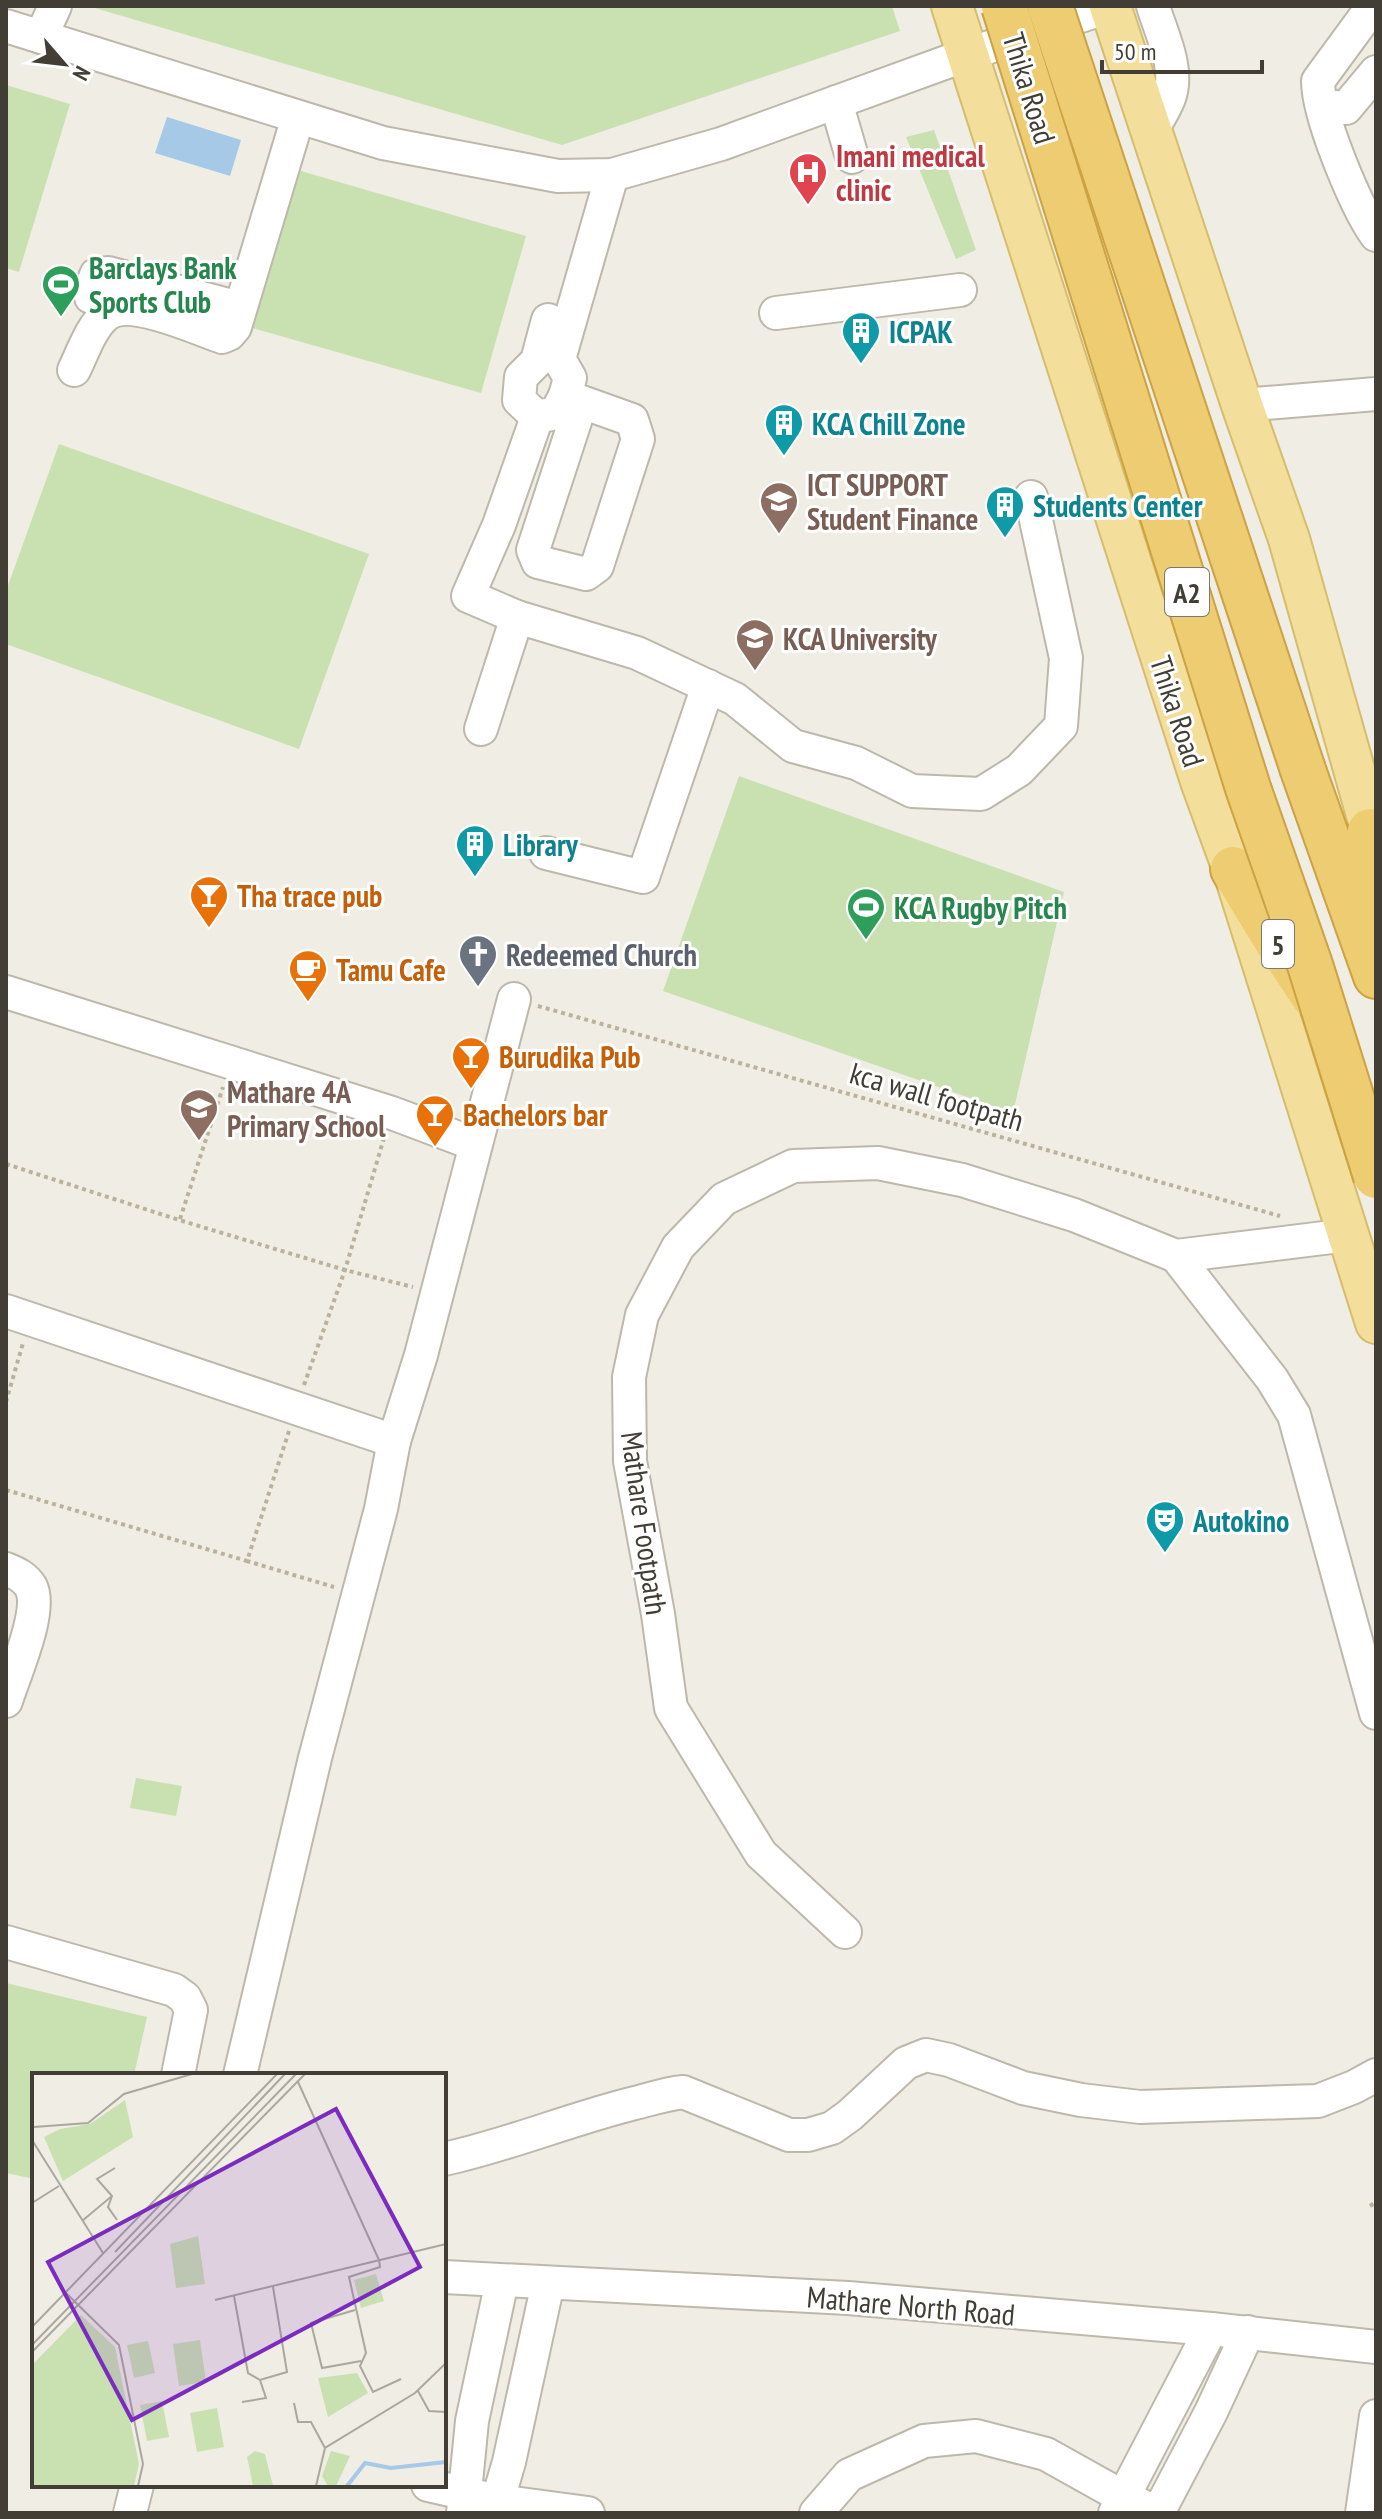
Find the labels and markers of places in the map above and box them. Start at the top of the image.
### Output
place label: Imani medical clinic [836,136,986,209]
hospital icon: Imani medical clinic [787,151,829,206]
place label: Barclays Bank Sports Club [89,248,237,321]
sports icon: Barclays Bank Sports Club [40,263,82,318]
building icon: ICPAK [840,310,882,365]
place label: ICPAK [889,312,953,351]
building icon: KCA Chill Zone [763,402,805,457]
place label: KCA Chill Zone [812,404,966,443]
place label: ICT SUPPORT Student Finance [807,465,978,538]
school or university icon: ICT SUPPORT Student Finance [758,480,800,535]
building icon: Students Center [984,484,1026,539]
place label: Students Center [1033,486,1203,525]
school or university icon: KCA University [734,617,776,672]
place label: KCA University [783,619,938,658]
building icon: Library [454,823,496,878]
place label: Library [503,825,579,864]
bar icon: Tha trace pub [188,874,230,929]
place label: Tha trace pub [237,876,382,915]
sports icon: KCA Rugby Pitch [845,886,887,941]
place label: KCA Rugby Pitch [894,888,1067,927]
church icon: Redeemed Church [457,933,499,988]
place label: Redeemed Church [506,935,697,974]
cafe icon: Tamu Cafe [287,948,329,1003]
place label: Tamu Cafe [336,950,446,989]
bar icon: Burudika Pub [450,1035,492,1090]
place label: Burudika Pub [499,1037,641,1076]
place label: Mathare 4A Primary School [227,1072,386,1145]
school or university icon: Mathare 4A Primary School [178,1087,220,1142]
bar icon: Bachelors bar [414,1093,456,1148]
place label: Bachelors bar [463,1095,608,1134]
theatre icon: Autokino [1144,1499,1186,1554]
place label: Autokino [1192,1501,1289,1540]

